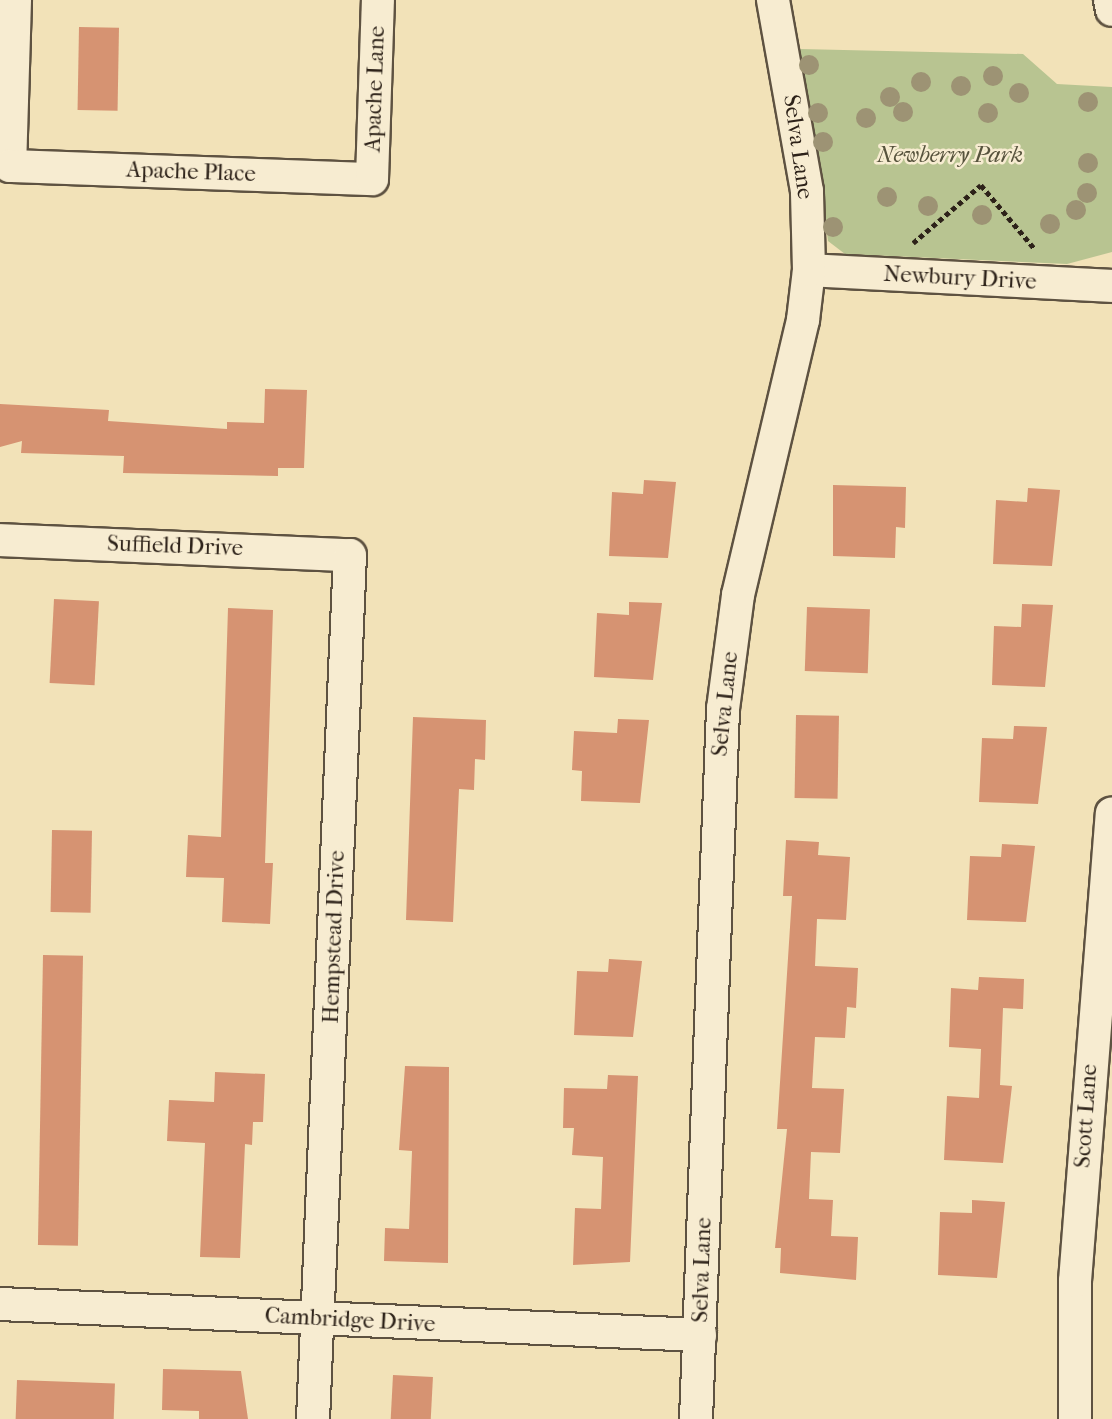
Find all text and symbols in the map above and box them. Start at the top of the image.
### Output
street label: Apache Lane [359,25,391,153]
street label: Selva Lane [777,93,819,201]
park label: Newberry Park [877,141,1023,169]
street label: Apache Place [126,156,256,188]
street label: Newbury Drive [883,260,1037,296]
street label: Suffield Drive [107,530,243,562]
street label: Selva Lane [706,650,744,758]
street label: Hempstead Drive [317,850,351,1024]
street label: Scott Lane [1069,1063,1103,1169]
street label: Selva Lane [686,1217,718,1323]
street label: Cambridge Drive [264,1302,436,1338]

